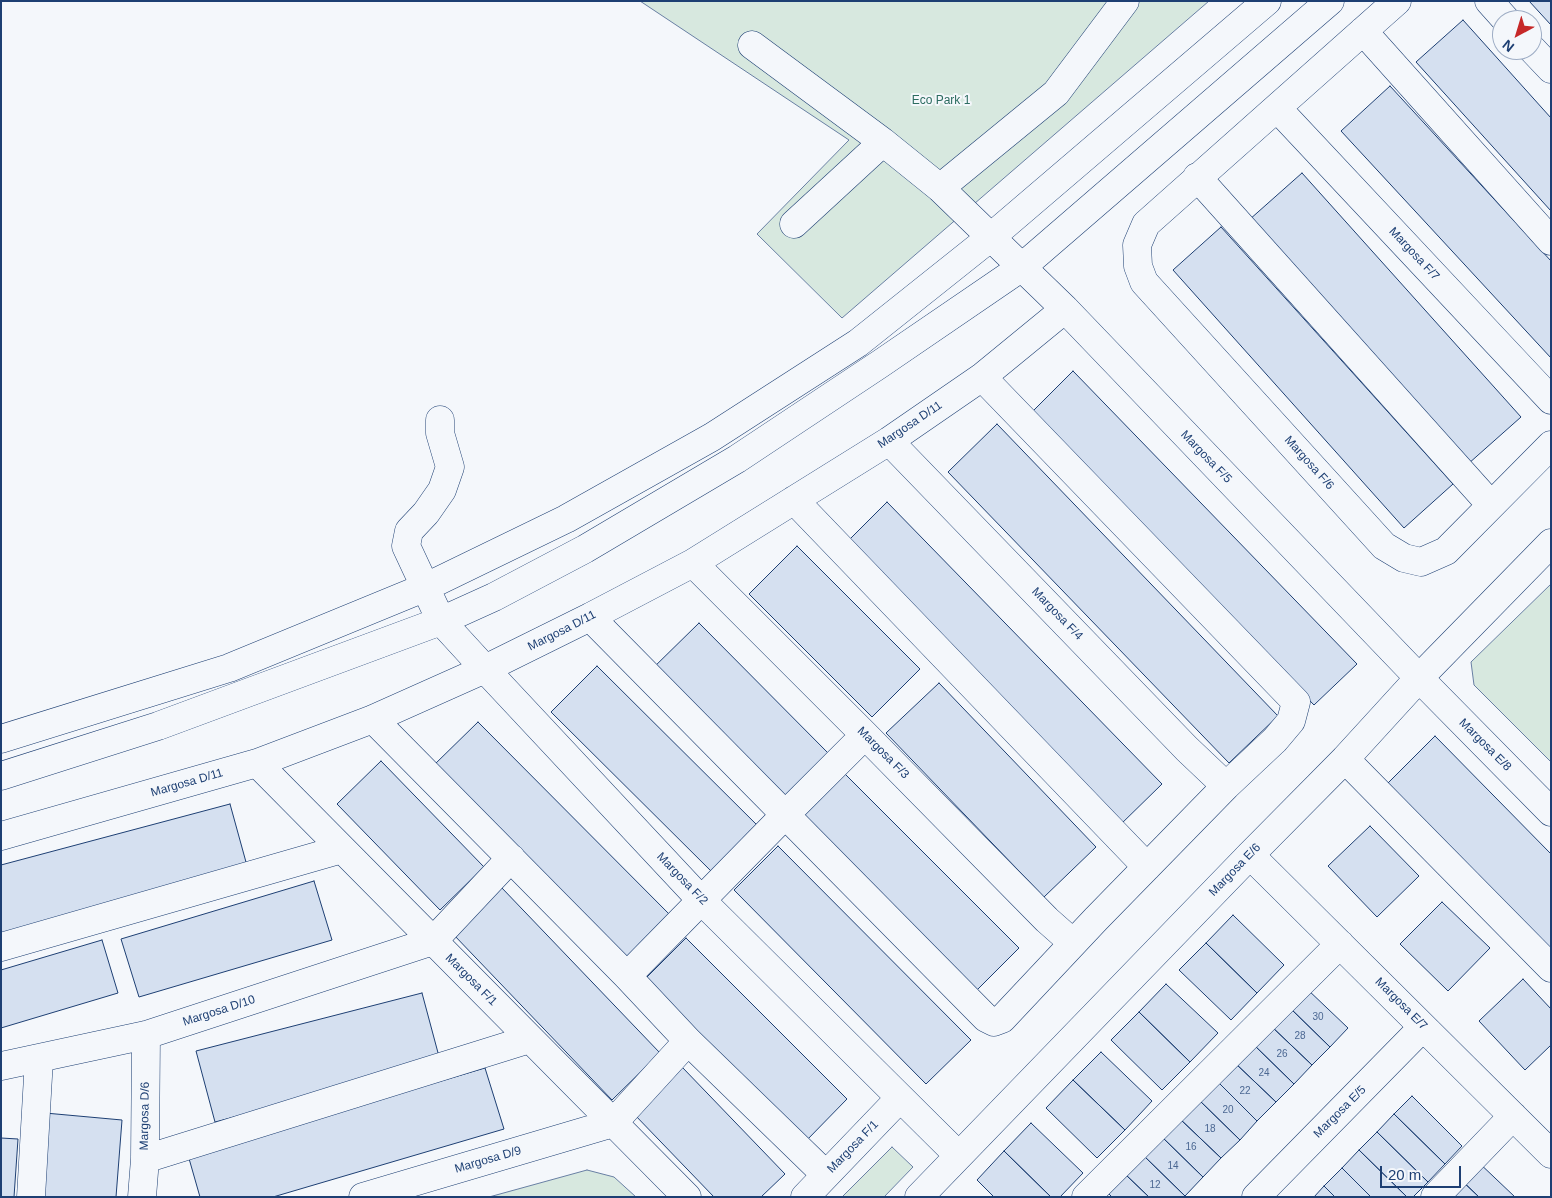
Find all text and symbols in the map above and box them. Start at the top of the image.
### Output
north arrow [1492,10,1542,60]
text: N [1499,36,1517,55]
park label: Eco Park 1 [912,94,970,108]
street label: Margosa F/7 [1386,224,1442,284]
street label: Margosa D/11 [875,398,945,452]
street label: Margosa F/5 [1177,428,1235,486]
street label: Margosa F/6 [1281,433,1337,493]
street label: Margosa F/4 [1028,585,1086,643]
street label: Margosa D/11 [526,608,598,654]
street label: Margosa E/8 [1456,716,1514,774]
street label: Margosa F/3 [854,724,912,782]
street label: Margosa D/11 [149,766,225,800]
street label: Margosa E/6 [1206,841,1264,899]
street label: Margosa F/2 [653,850,711,908]
street label: Margosa F/1 [442,951,500,1009]
street label: Margosa E/7 [1372,975,1430,1033]
street label: Margosa D/10 [181,993,257,1029]
house number: 30 [1312,1011,1324,1023]
house number: 28 [1294,1030,1306,1042]
house number: 26 [1276,1048,1288,1060]
house number: 24 [1258,1067,1270,1079]
street label: Margosa D/6 [137,1082,153,1150]
street label: Margosa E/5 [1311,1083,1369,1141]
house number: 22 [1239,1085,1251,1097]
house number: 20 [1222,1104,1234,1116]
street label: Margosa F/1 [824,1118,882,1176]
house number: 18 [1204,1123,1216,1135]
house number: 16 [1185,1141,1197,1153]
street label: Margosa D/9 [453,1144,523,1176]
scale bar [1382,1156,1463,1188]
house number: 14 [1167,1160,1179,1172]
text: 20 m [1388,1166,1421,1183]
house number: 12 [1149,1179,1161,1191]

